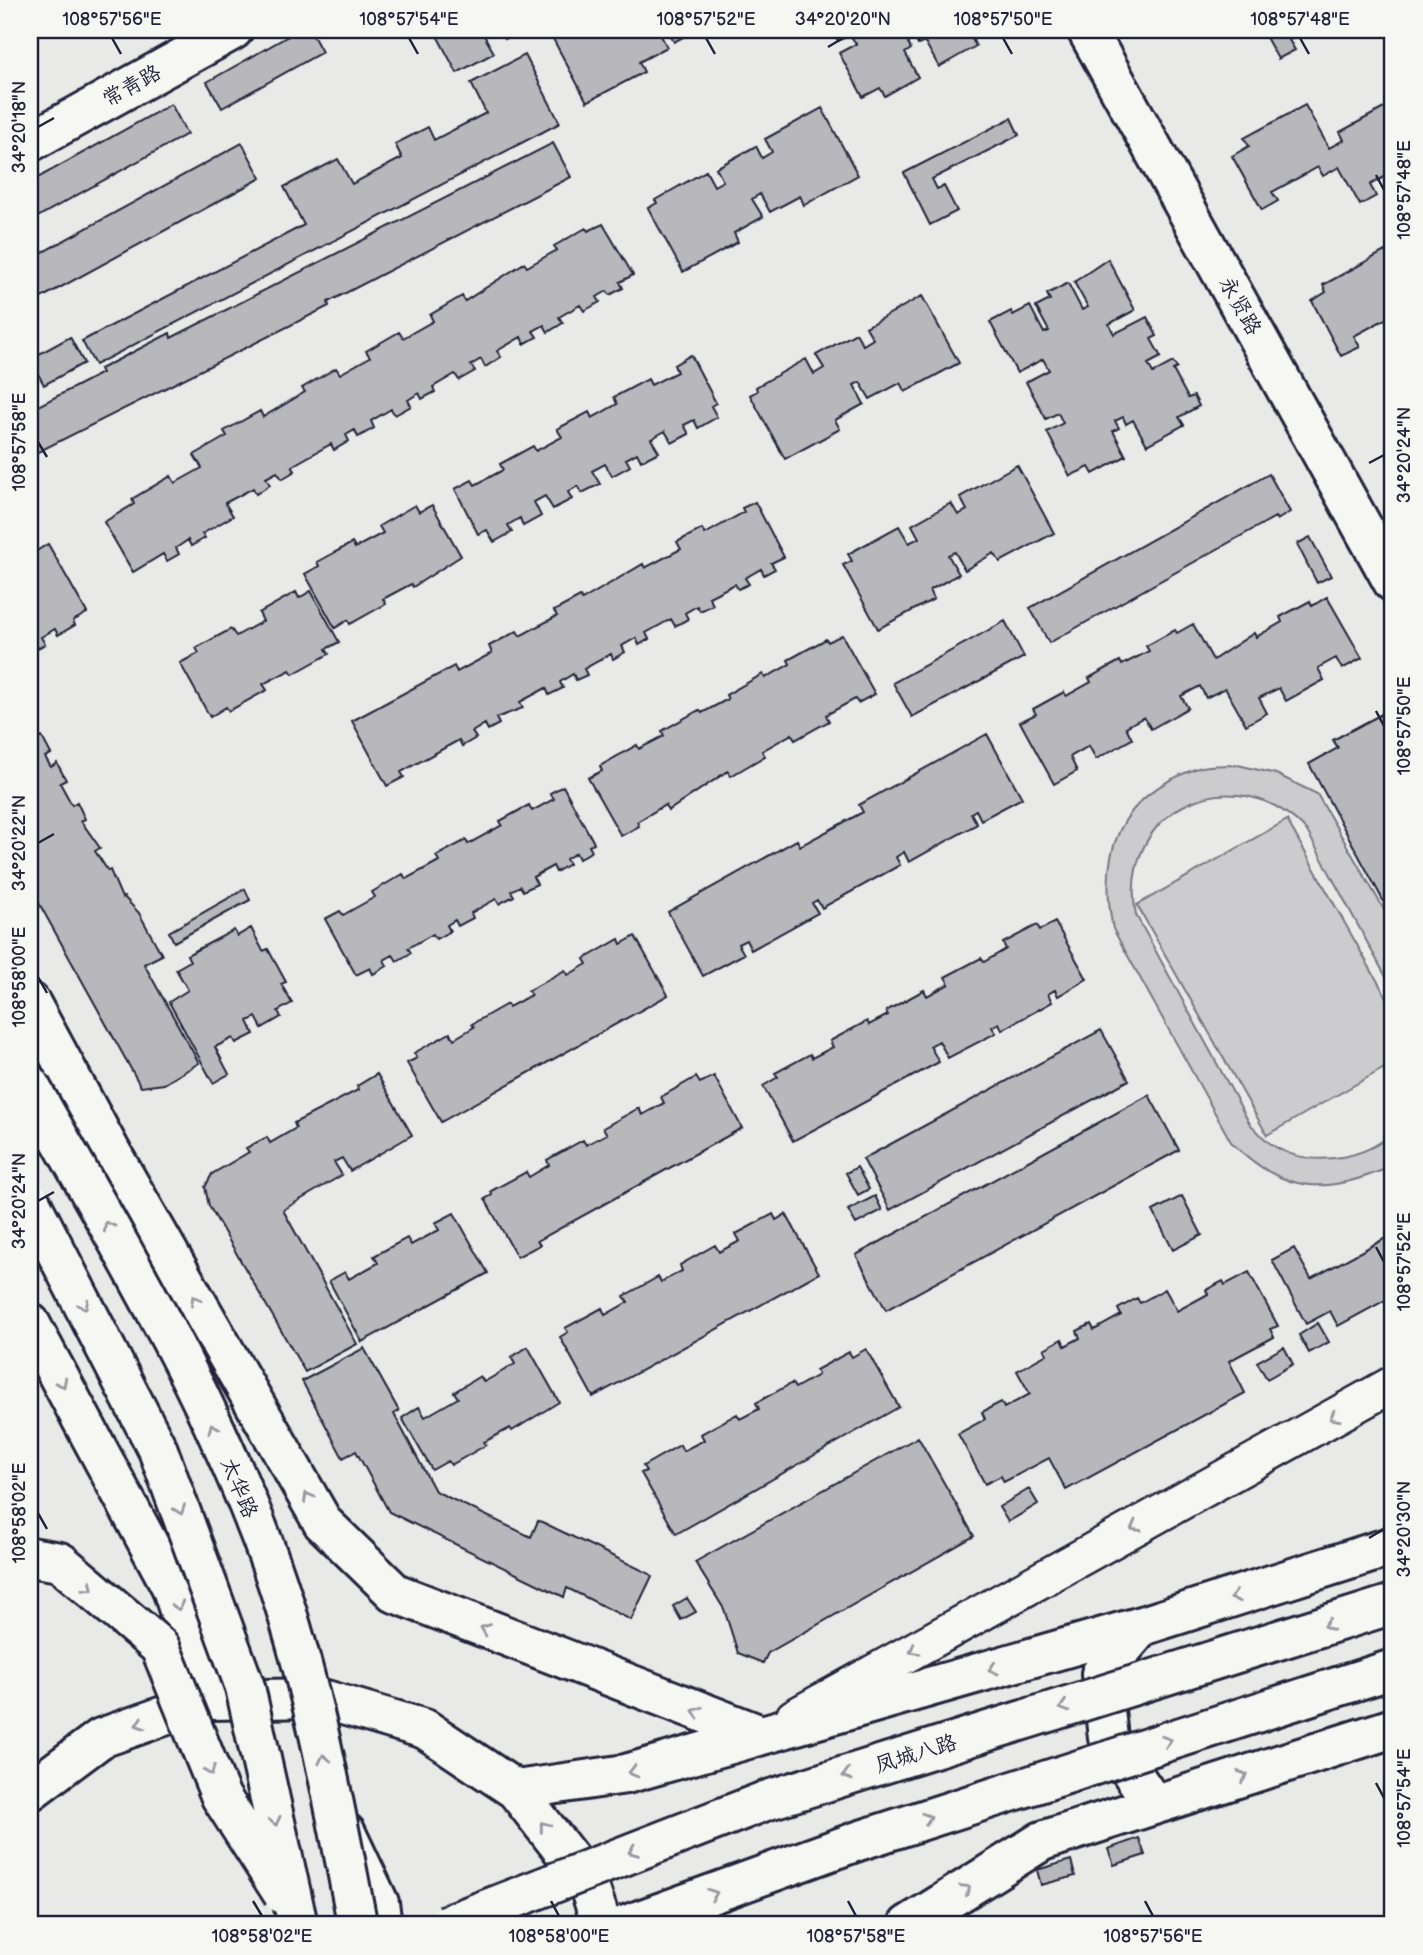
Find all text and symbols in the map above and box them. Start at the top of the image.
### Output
text: 108°57'56"E [62,9,162,30]
text: 108°57'54"E [359,9,459,30]
text: 108°57'52"E [656,9,756,30]
text: 34°20'20"N [795,9,891,30]
text: 108°57'50"E [954,9,1053,30]
text: 108°57'48"E [1250,9,1350,30]
street label: 常青路 [98,60,166,112]
text: 34°20'18"N [9,81,30,173]
text: 108°57'48"E [1394,140,1415,240]
street label: 永贤路 [1214,272,1266,340]
text: 108°57'58"E [9,392,30,491]
text: 34°20'24"N [1394,407,1415,503]
text: 108°57'50"E [1394,676,1415,776]
text: 34°20'22"N [9,795,30,891]
text: 108°58'00"E [9,926,30,1027]
text: 34°20'24"N [9,1153,30,1249]
text: 108°57'52"E [1394,1212,1415,1312]
one-way arrow [103,1221,116,1233]
one-way arrow [190,1294,203,1307]
one-way arrow [76,1297,89,1310]
one-way arrow [54,1376,67,1388]
one-way arrow [1328,1409,1341,1422]
one-way arrow [208,1422,222,1434]
street label: 太华路 [215,1454,263,1522]
text: 108°58'02"E [9,1462,30,1563]
text: 34°20'30"N [1394,1481,1415,1577]
one-way arrow [303,1492,316,1505]
one-way arrow [172,1504,186,1516]
one-way arrow [1129,1519,1142,1533]
one-way arrow [80,1579,93,1591]
one-way arrow [1229,1588,1241,1603]
one-way arrow [170,1600,184,1612]
one-way arrow [1322,1616,1334,1631]
one-way arrow [480,1623,492,1637]
one-way arrow [909,1642,922,1655]
one-way arrow [988,1660,1000,1675]
one-way arrow [1059,1699,1071,1713]
one-way arrow [692,1706,704,1720]
one-way arrow [135,1716,147,1730]
street label: 凤城八路 [872,1730,960,1778]
one-way arrow [1161,1735,1173,1750]
text: 108°57'54"E [1394,1748,1415,1848]
one-way arrow [317,1753,332,1765]
one-way arrow [202,1764,216,1776]
one-way arrow [628,1764,640,1778]
one-way arrow [841,1767,854,1781]
one-way arrow [1236,1770,1248,1785]
one-way arrow [921,1812,933,1827]
one-way arrow [267,1815,282,1827]
one-way arrow [539,1821,552,1833]
one-way arrow [627,1843,639,1857]
one-way arrow [958,1884,971,1897]
one-way arrow [706,1888,718,1902]
text: 108°58'02"E [212,1926,313,1947]
text: 108°58'00"E [509,1926,610,1947]
text: 108°57'58"E [807,1926,906,1947]
text: 108°57'56"E [1103,1926,1203,1947]

